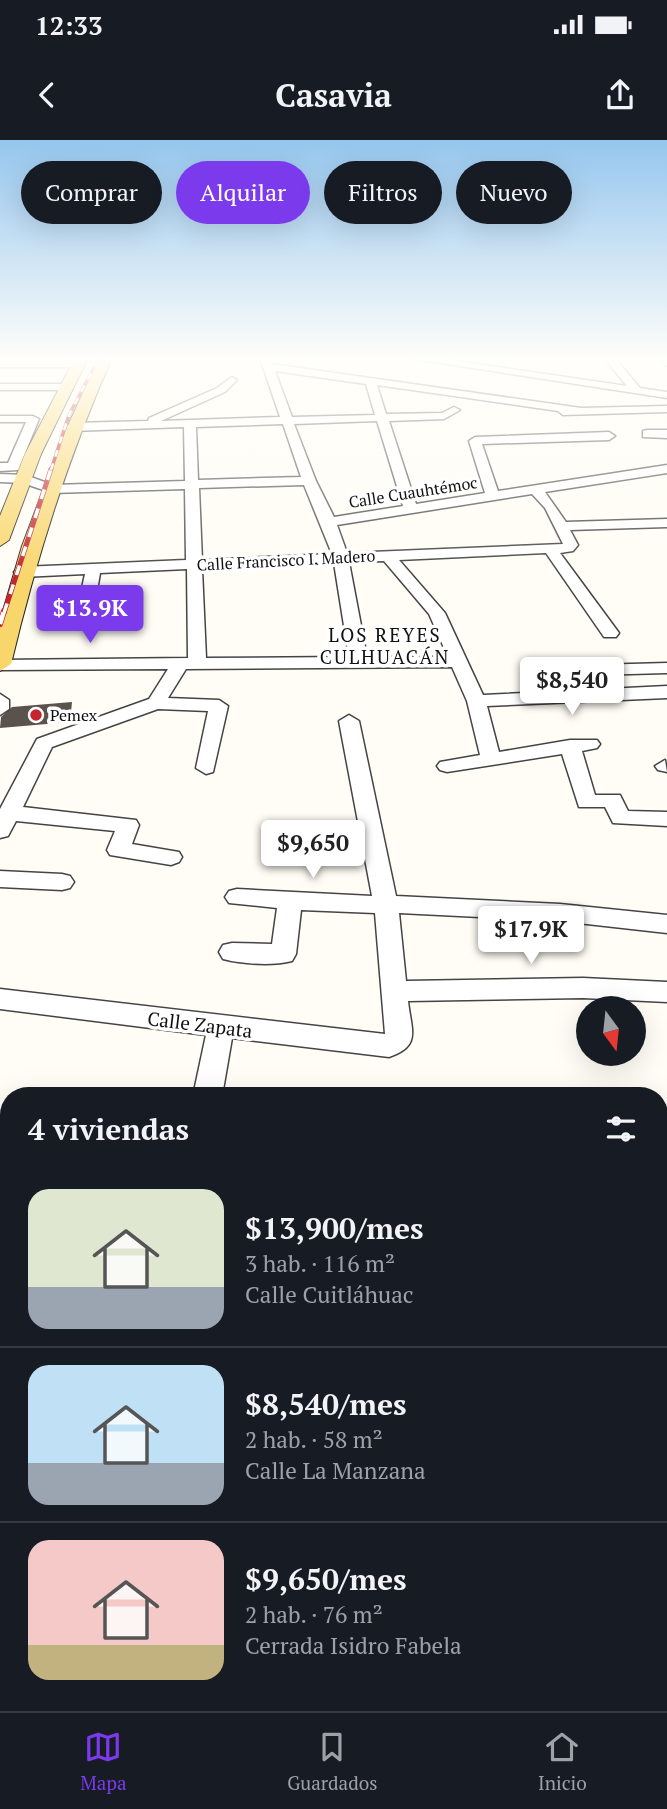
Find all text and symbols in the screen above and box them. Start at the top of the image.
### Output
text: 12:33 [35,8,103,42]
text: Casavia [275,74,392,116]
icon: back [28,76,66,114]
icon: share [601,76,639,114]
chip: Comprar [21,161,162,224]
chip: Alquilar [176,161,310,224]
chip: Filtros [324,161,442,224]
chip: Nuevo [456,161,572,224]
street label: Calle Cuauhtémoc [347,471,479,513]
street label: Calle Francisco I. Madero [196,544,376,576]
pin: $13.9K [33,586,147,645]
text: $13.9K [52,592,128,623]
district label: LOS REYES CULHUACÁN [320,622,450,669]
pin: $8,540 [515,658,629,717]
text: $8,540 [536,664,608,695]
place label: Pemex [50,704,98,726]
marker: Pemex [28,707,44,723]
pin: $9,650 [256,820,370,880]
text: $9,650 [277,827,349,858]
pin: $17.9K [474,906,588,966]
text: $17.9K [494,913,568,944]
north arrow [576,996,646,1066]
map controls [576,996,646,1066]
street label: Calle Zapata [146,1005,254,1043]
text: 4 viviendas [28,1109,189,1149]
icon: filters [602,1110,640,1148]
text: $13,900/mes [245,1208,424,1248]
icon: home [84,1217,168,1301]
text: 3 hab. · 116 m² [245,1248,395,1279]
text: Calle Cuitláhuac [245,1279,413,1310]
text: $8,540/mes [245,1384,407,1424]
icon: home [84,1393,168,1477]
text: 2 hab. · 58 m² [245,1424,383,1455]
text: Calle La Manzana [245,1455,426,1486]
text: $9,650/mes [245,1559,407,1599]
icon: home [84,1568,168,1652]
text: 2 hab. · 76 m² [245,1599,383,1630]
text: Cerrada Isidro Fabela [245,1630,462,1661]
tab: Mapa [80,1728,127,1795]
tab: Guardados [287,1728,377,1795]
tab: Inicio [538,1728,587,1795]

